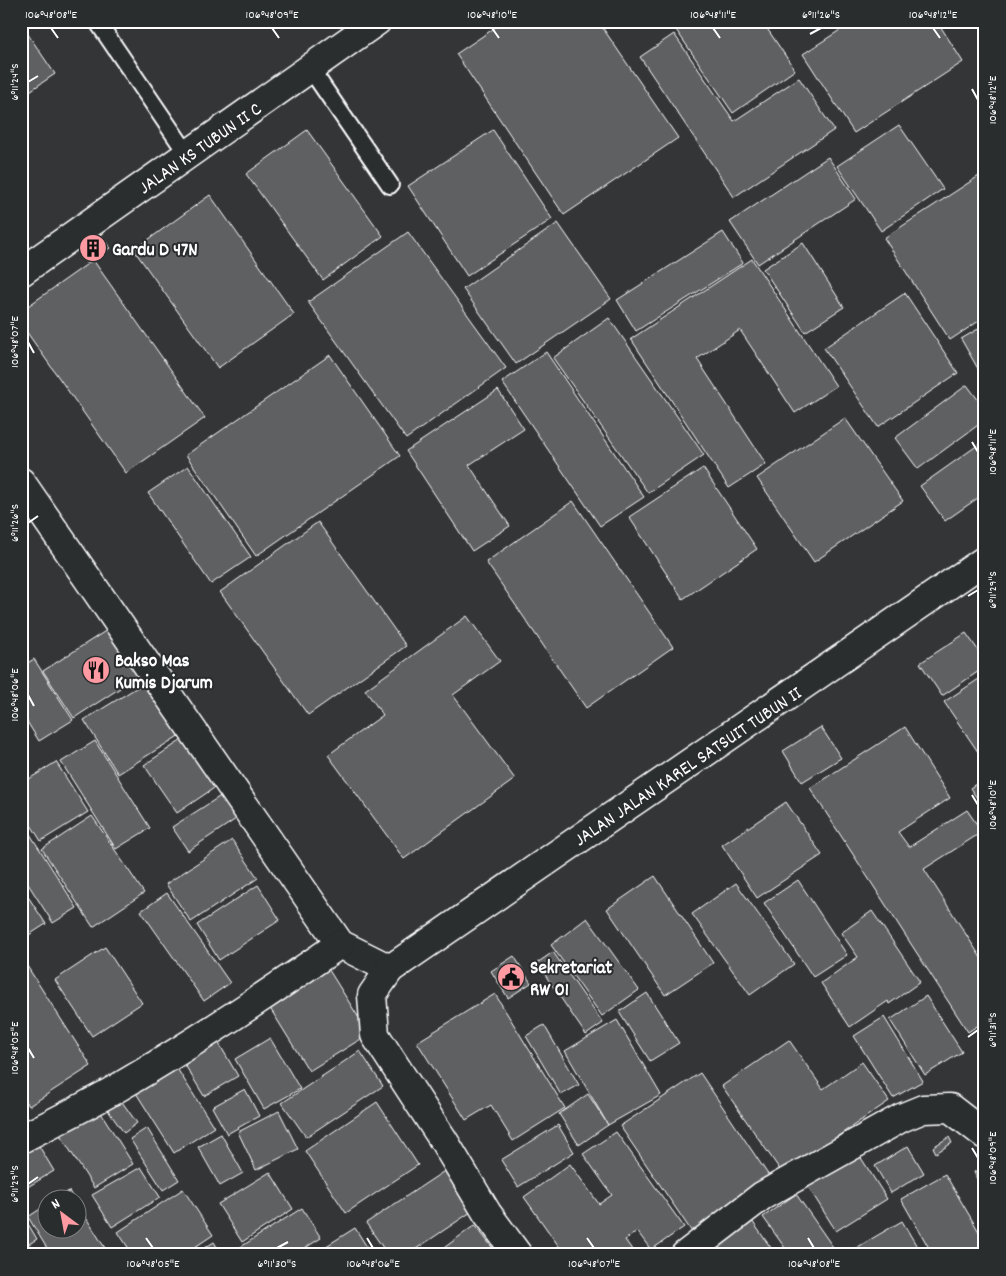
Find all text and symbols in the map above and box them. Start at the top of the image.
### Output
text: 106°48'08"E [25,7,78,24]
text: 106°48'09"E [246,7,299,24]
text: 106°48'10"E [467,7,518,24]
text: 106°48'11"E [690,7,737,24]
text: 6°11'26"S [802,7,840,24]
text: 106°48'12"E [909,7,958,24]
text: 6°11'24"S [7,63,24,101]
text: 106°48'12"E [985,75,1002,124]
street label: JALAN KS TUBUN II C [134,97,268,202]
building icon: Gardu D 47N [78,233,108,263]
place label: Gardu D 47N [112,238,198,265]
text: 106°48'07"E [7,315,24,368]
text: 106°48'11"E [985,428,1002,475]
text: 6°11'26"S [7,504,24,542]
text: 6°11'29"S [985,571,1002,609]
place label: Bakso Mas Kumis Djarum [115,649,213,698]
restaurant icon: Bakso Mas Kumis Djarum [81,655,111,685]
text: 106°48'06"E [7,668,24,722]
street label: JALAN JALAN KAREL SATSUIT TUBUN II [570,681,808,854]
text: 106°48'10"E [985,779,1002,830]
place label: Sekretariat RW 01 [530,956,612,1005]
public building icon: Sekretariat RW 01 [496,962,526,992]
text: 6°11'31"S [985,1013,1002,1047]
text: 106°48'05"E [7,1021,24,1074]
text: 106°48'09"E [985,1131,1002,1184]
text: 6°11'29"S [7,1165,24,1203]
north arrow [38,1188,88,1238]
text: N [48,1194,64,1215]
text: 106°48'05"E [127,1256,180,1273]
text: 6°11'30"S [258,1256,296,1273]
text: 106°48'06"E [346,1256,400,1273]
text: 106°48'07"E [568,1256,621,1273]
text: 106°48'08"E [788,1256,841,1273]

